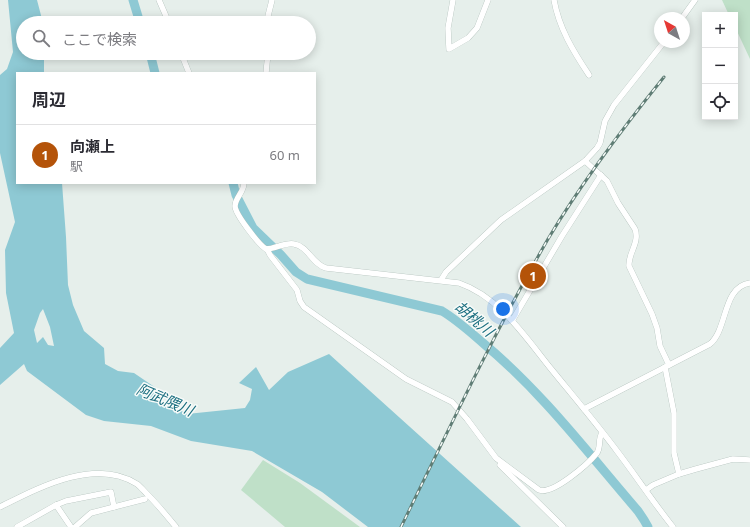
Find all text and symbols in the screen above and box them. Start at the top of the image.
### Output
north arrow [654,12,690,48]
map controls [702,12,738,120]
button: + [702,12,738,48]
search box [16,16,316,60]
icon: search [30,27,52,49]
text: ここで検索 [62,29,137,49]
button: − [702,48,738,84]
button: locate [702,84,738,120]
text: 周辺 [32,88,66,111]
text: 向瀬上 [70,136,115,156]
text: 1 [41,146,49,164]
text: 60 m [270,146,300,164]
text: 駅 [70,157,83,175]
pin: 1 [520,261,546,291]
water label: 胡桃川 [451,296,500,342]
your location [493,299,513,319]
water label: 阿武隈川 [134,378,199,421]

